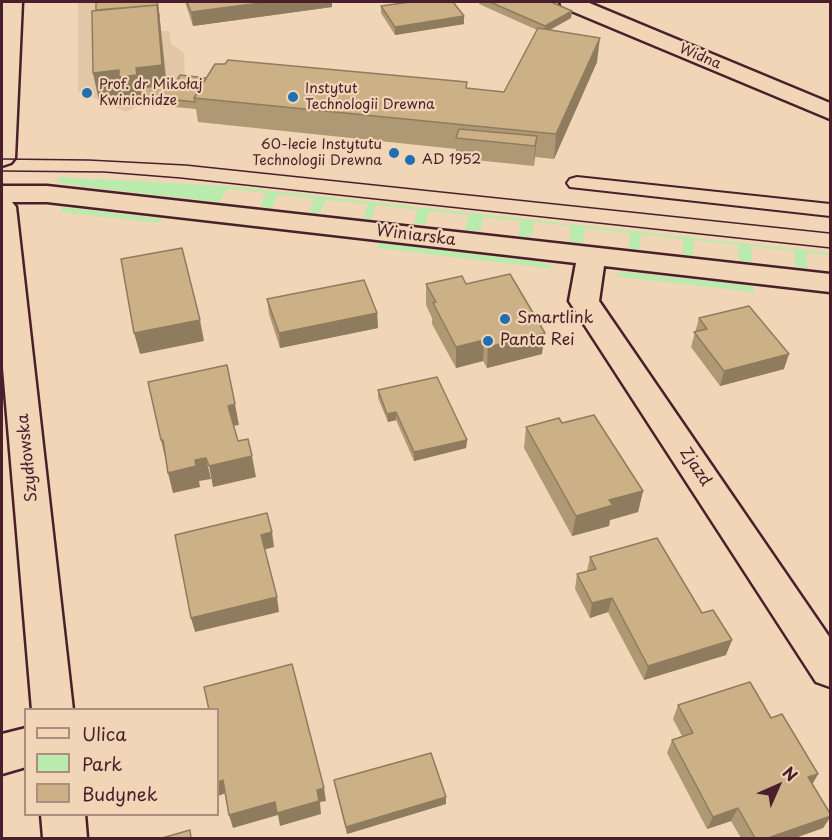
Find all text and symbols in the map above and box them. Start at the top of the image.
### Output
street label: Widna [677,41,723,73]
place label: Prof. dr Mikołaj Kwinichidze [99,77,202,110]
place label: Instytut Technologii Drewna [305,81,435,114]
marker: Prof. dr Mikołaj Kwinichidze [80,86,94,100]
marker: Instytut Technologii Drewna [286,90,300,104]
place label: 60-lecie Instytutu Technologii Drewna [252,137,382,170]
marker: 60-lecie Instytutu Technologii Drewna [387,146,401,160]
place label: AD 1952 [422,152,481,168]
marker: AD 1952 [403,153,417,167]
street label: Winiarska [375,222,457,250]
place label: Smartlink [517,309,593,329]
marker: Smartlink [498,312,512,326]
place label: Panta Rei [500,331,575,351]
marker: Panta Rei [481,334,495,348]
street label: Szydłowska [14,413,42,503]
street label: Zjazd [675,444,715,490]
legend [24,708,219,816]
text: Ulica [82,720,127,747]
text: Park [82,750,122,777]
north arrow [748,756,808,816]
text: N [778,760,804,786]
text: Budynek [82,780,158,807]

